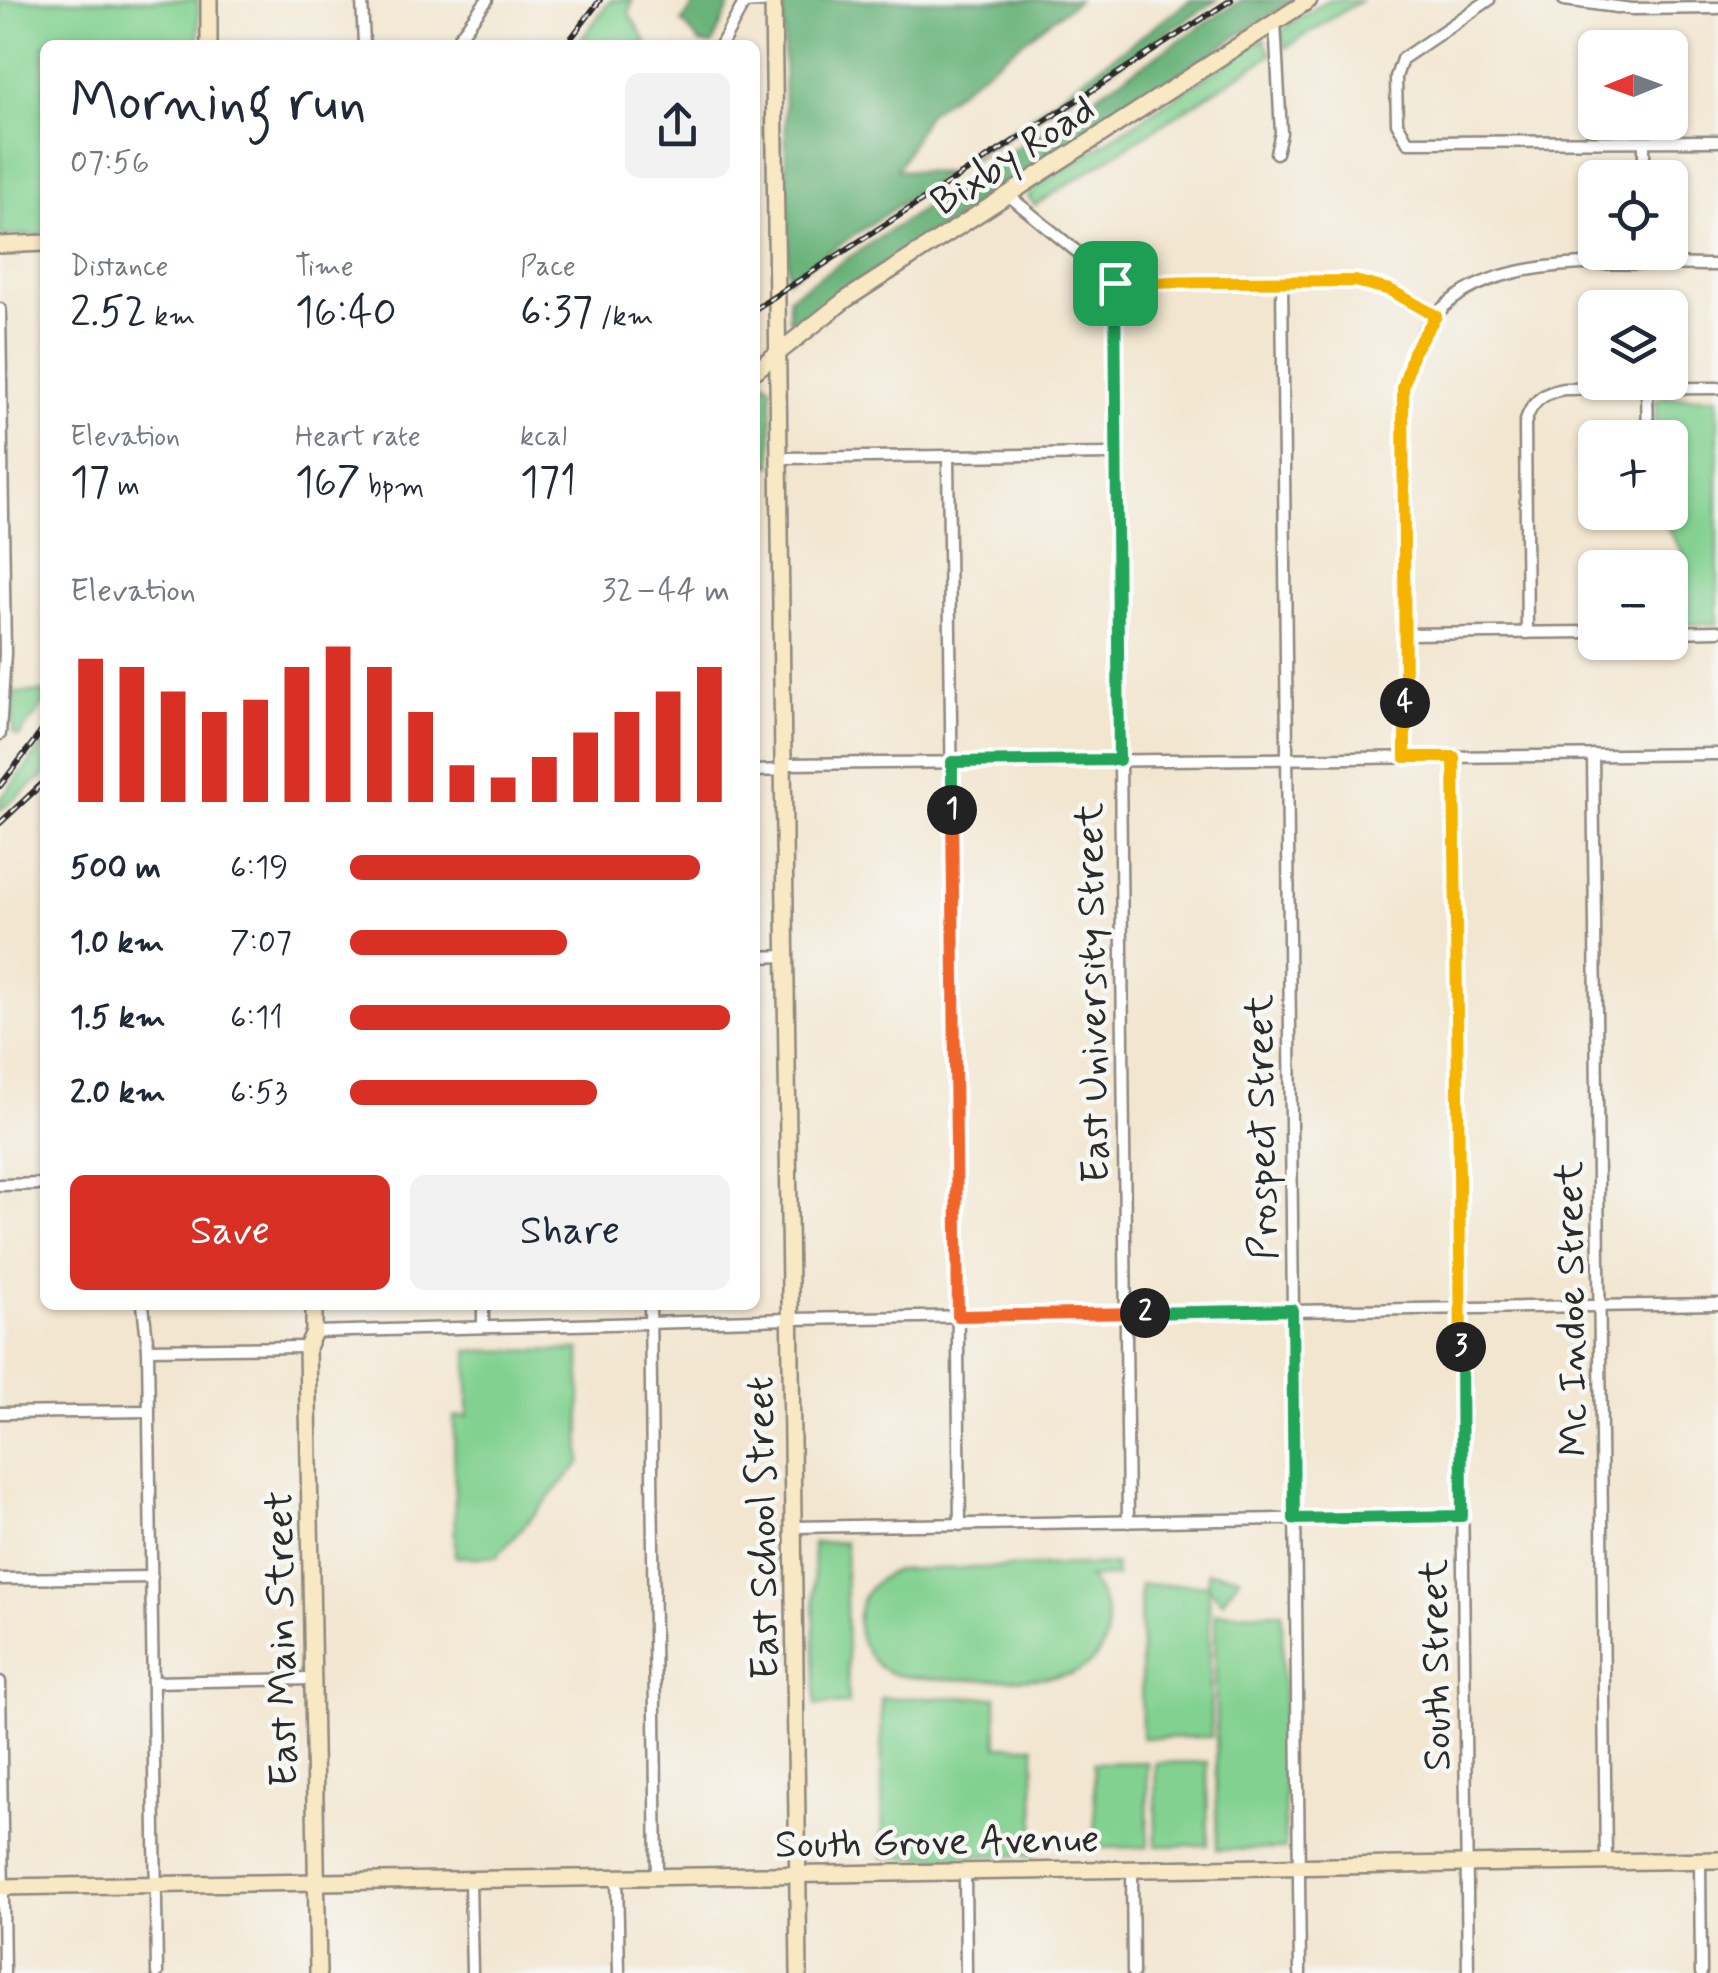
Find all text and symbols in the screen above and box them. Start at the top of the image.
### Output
north arrow [1578,30,1688,140]
map controls [1578,30,1688,660]
text: Morning run [70,68,367,140]
button: share [625,73,730,178]
street label: Bixby Road [922,84,1106,229]
text: 07:56 [70,142,149,184]
button: locate [1578,160,1688,270]
pin [1073,241,1158,326]
text: Distance [70,249,168,286]
text: Time [295,249,354,286]
text: Pace [520,249,576,286]
icon: arrive [1088,256,1143,311]
text: 2.52 [70,286,147,341]
text: 16:40 [295,286,397,341]
text: 6:37 [520,286,593,341]
button: layers [1578,290,1688,400]
text: km [147,299,195,336]
text: /km [593,299,653,336]
text: Elevation [70,419,180,456]
text: Heart rate [295,419,421,456]
text: kcal [520,419,567,456]
button: + [1578,420,1688,530]
text: 17 [70,456,110,511]
text: 167 [295,456,360,511]
text: 171 [520,456,576,511]
text: m [110,469,140,506]
text: bpm [360,469,424,506]
button: − [1578,550,1688,660]
text: Elevation [70,570,196,612]
text: 32–44 m [602,570,730,612]
pin: 4 [1380,678,1430,728]
text: 4 [1397,684,1413,721]
pin: 1 [927,785,977,835]
text: 1 [946,791,958,828]
street label: East University Street [1065,802,1123,1184]
text: 500 m [70,847,161,889]
text: 6:19 [230,847,288,889]
text: 1.0 km [70,922,164,964]
text: 7:07 [230,922,292,964]
street label: Prospect Street [1235,994,1291,1260]
text: 1.5 km [70,997,166,1039]
text: 6:11 [230,997,283,1039]
text: 2.0 km [70,1072,166,1114]
text: 6:53 [230,1072,288,1114]
street label: Mc Indoe Street [1544,1161,1602,1457]
button: Save [70,1175,390,1290]
button: Share [410,1175,730,1290]
pin: 2 [1120,1288,1170,1338]
text: 2 [1138,1294,1152,1331]
pin: 3 [1436,1322,1486,1372]
text: 3 [1455,1328,1467,1365]
street label: East School Street [735,1376,793,1680]
street label: East Main Street [254,1490,312,1787]
street label: South Street [1409,1558,1465,1771]
street label: South Grove Avenue [774,1814,1100,1872]

